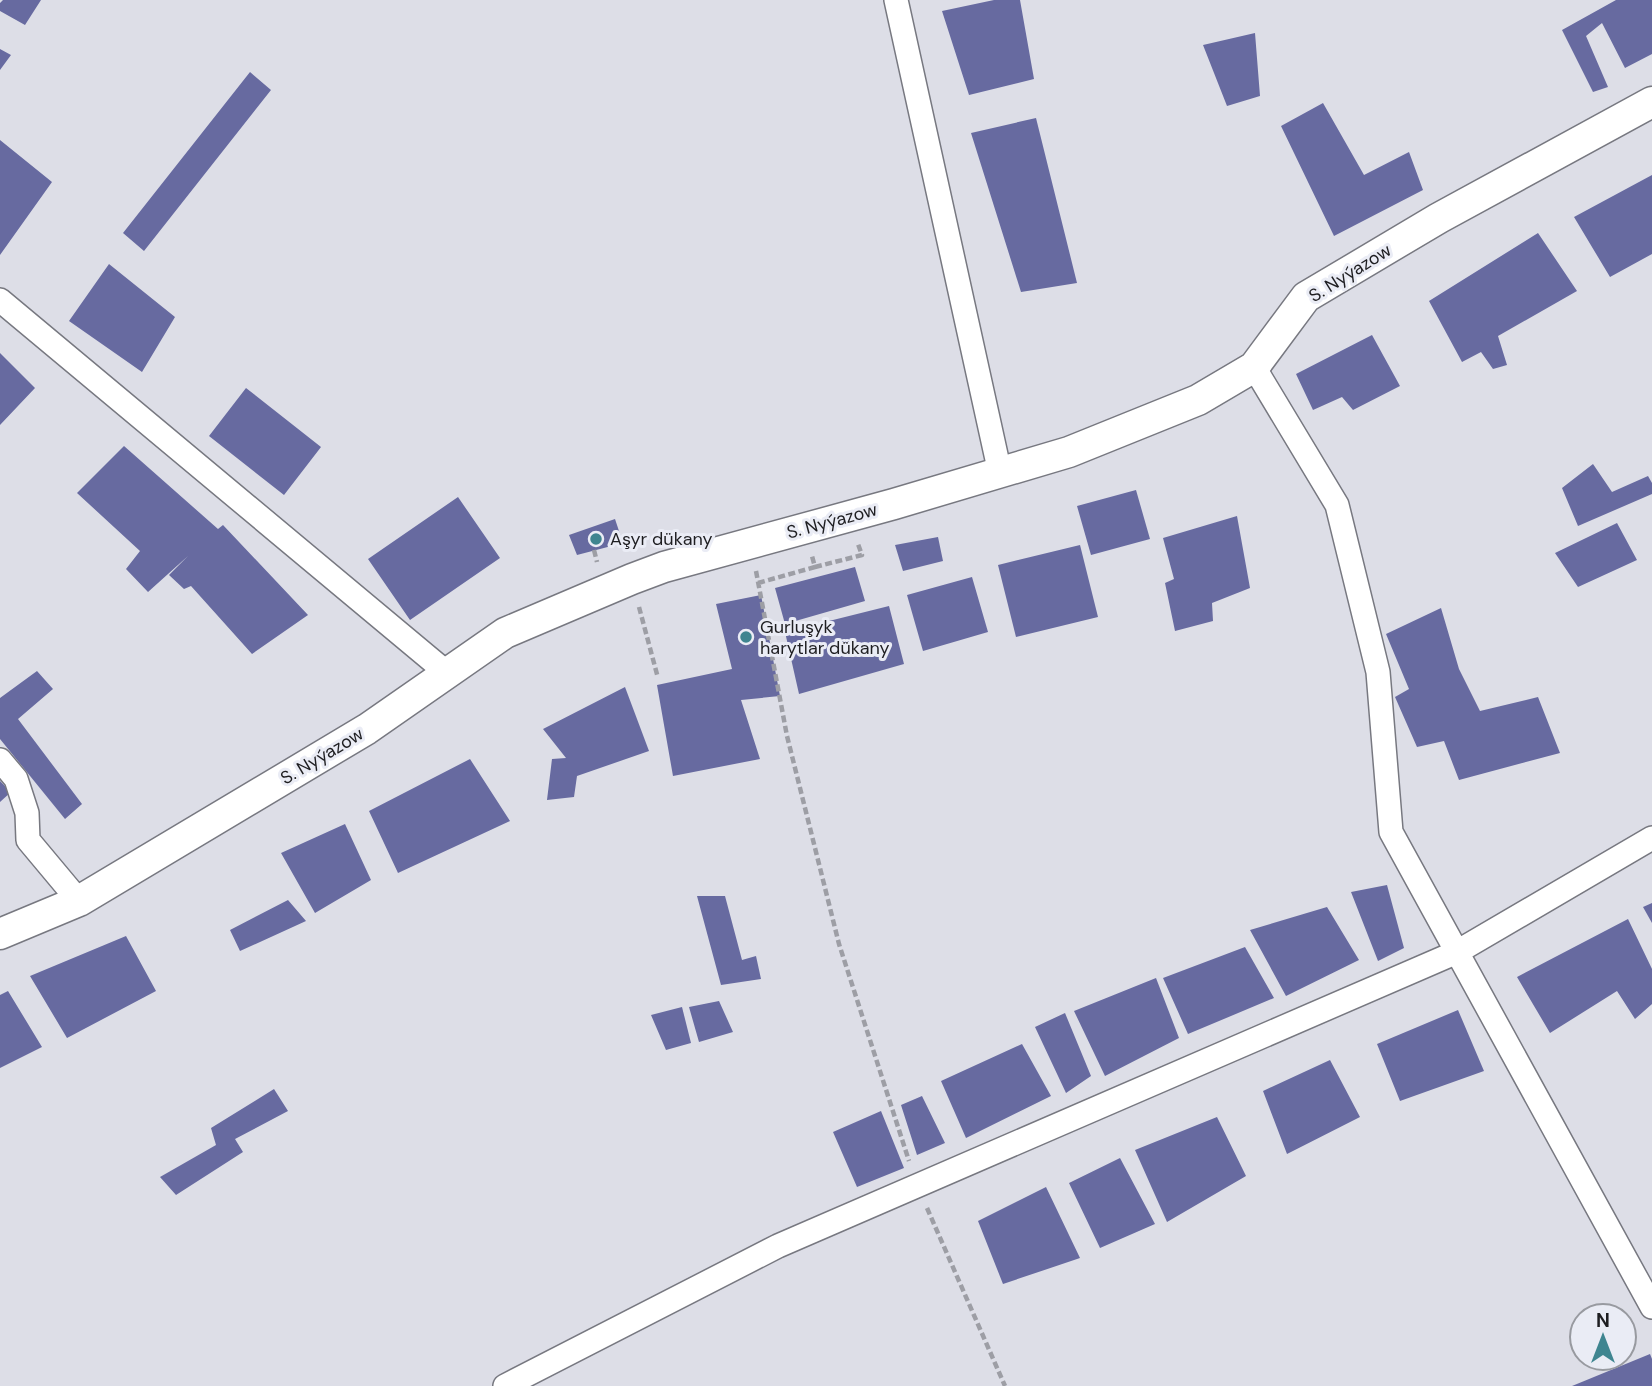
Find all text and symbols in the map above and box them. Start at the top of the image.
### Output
street label: S. Nyýazow [1304,238,1396,308]
street label: S. Nyýazow [784,497,880,545]
place label: Aşyr dükany [610,527,713,551]
marker: Aşyr dükany [588,531,604,547]
place label: Gurluşyk harytlar dükany [760,615,890,660]
marker: Gurluşyk harytlar dükany [738,629,754,645]
street label: S. Nyýazow [276,722,368,790]
north arrow [1568,1302,1638,1372]
text: N [1596,1308,1610,1333]

